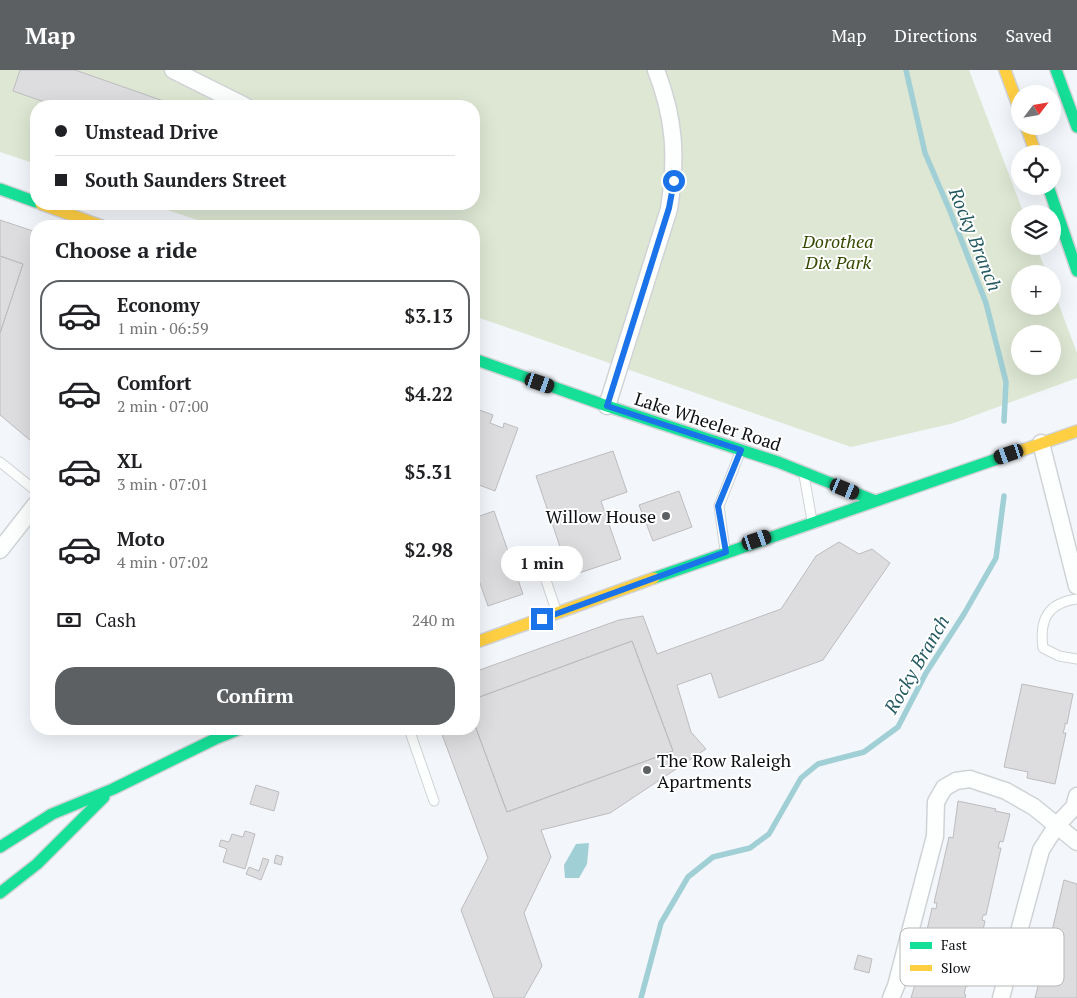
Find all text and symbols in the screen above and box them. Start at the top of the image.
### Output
text: Map [25,19,75,51]
text: Map [831,23,866,47]
text: Directions [894,23,977,47]
text: Saved [1005,23,1052,47]
north arrow [1011,85,1061,135]
map controls [1011,85,1061,375]
text: Umstead Drive [85,119,218,144]
button: locate [1011,145,1061,195]
text: South Saunders Street [85,167,287,192]
route start [663,170,685,192]
water label: Rocky Branch [943,182,1008,295]
button: layers [1011,205,1061,255]
park label: Dorothea Dix Park [801,229,874,274]
text: Choose a ride [55,235,197,264]
button: + [1011,265,1061,315]
text: Economy [117,292,200,317]
icon: car [57,293,102,338]
text: $3.13 [404,303,453,328]
text: 1 min · 06:59 [117,317,209,339]
button: − [1011,325,1061,375]
text: Comfort [117,370,192,395]
icon: car [57,371,102,416]
car [523,371,556,395]
text: $4.22 [404,381,453,406]
street label: Lake Wheeler Road [632,386,784,456]
text: 2 min · 07:00 [117,395,209,417]
car [992,442,1025,466]
text: XL [117,448,142,473]
icon: car [57,449,102,494]
text: $5.31 [404,459,453,484]
text: 3 min · 07:01 [117,473,209,495]
car [828,476,861,502]
place label: Willow House [545,504,656,528]
marker: Willow House [660,510,672,522]
text: Moto [117,526,165,551]
icon: car [57,527,102,572]
car [740,528,773,552]
text: $2.98 [404,537,453,562]
callout: 1 min [501,546,583,582]
text: 4 min · 07:02 [117,551,209,573]
text: 1 min [520,552,564,574]
icon: cash [55,606,83,634]
text: Cash [95,607,136,632]
route end [531,608,553,630]
text: 240 m [412,609,455,631]
water label: Rocky Branch [877,610,954,719]
button: Confirm [55,667,455,725]
place label: The Row Raleigh Apartments [657,748,791,793]
marker: The Row Raleigh Apartments [641,764,653,776]
legend [900,928,1064,986]
text: Fast [941,935,968,954]
text: Slow [941,958,971,977]

